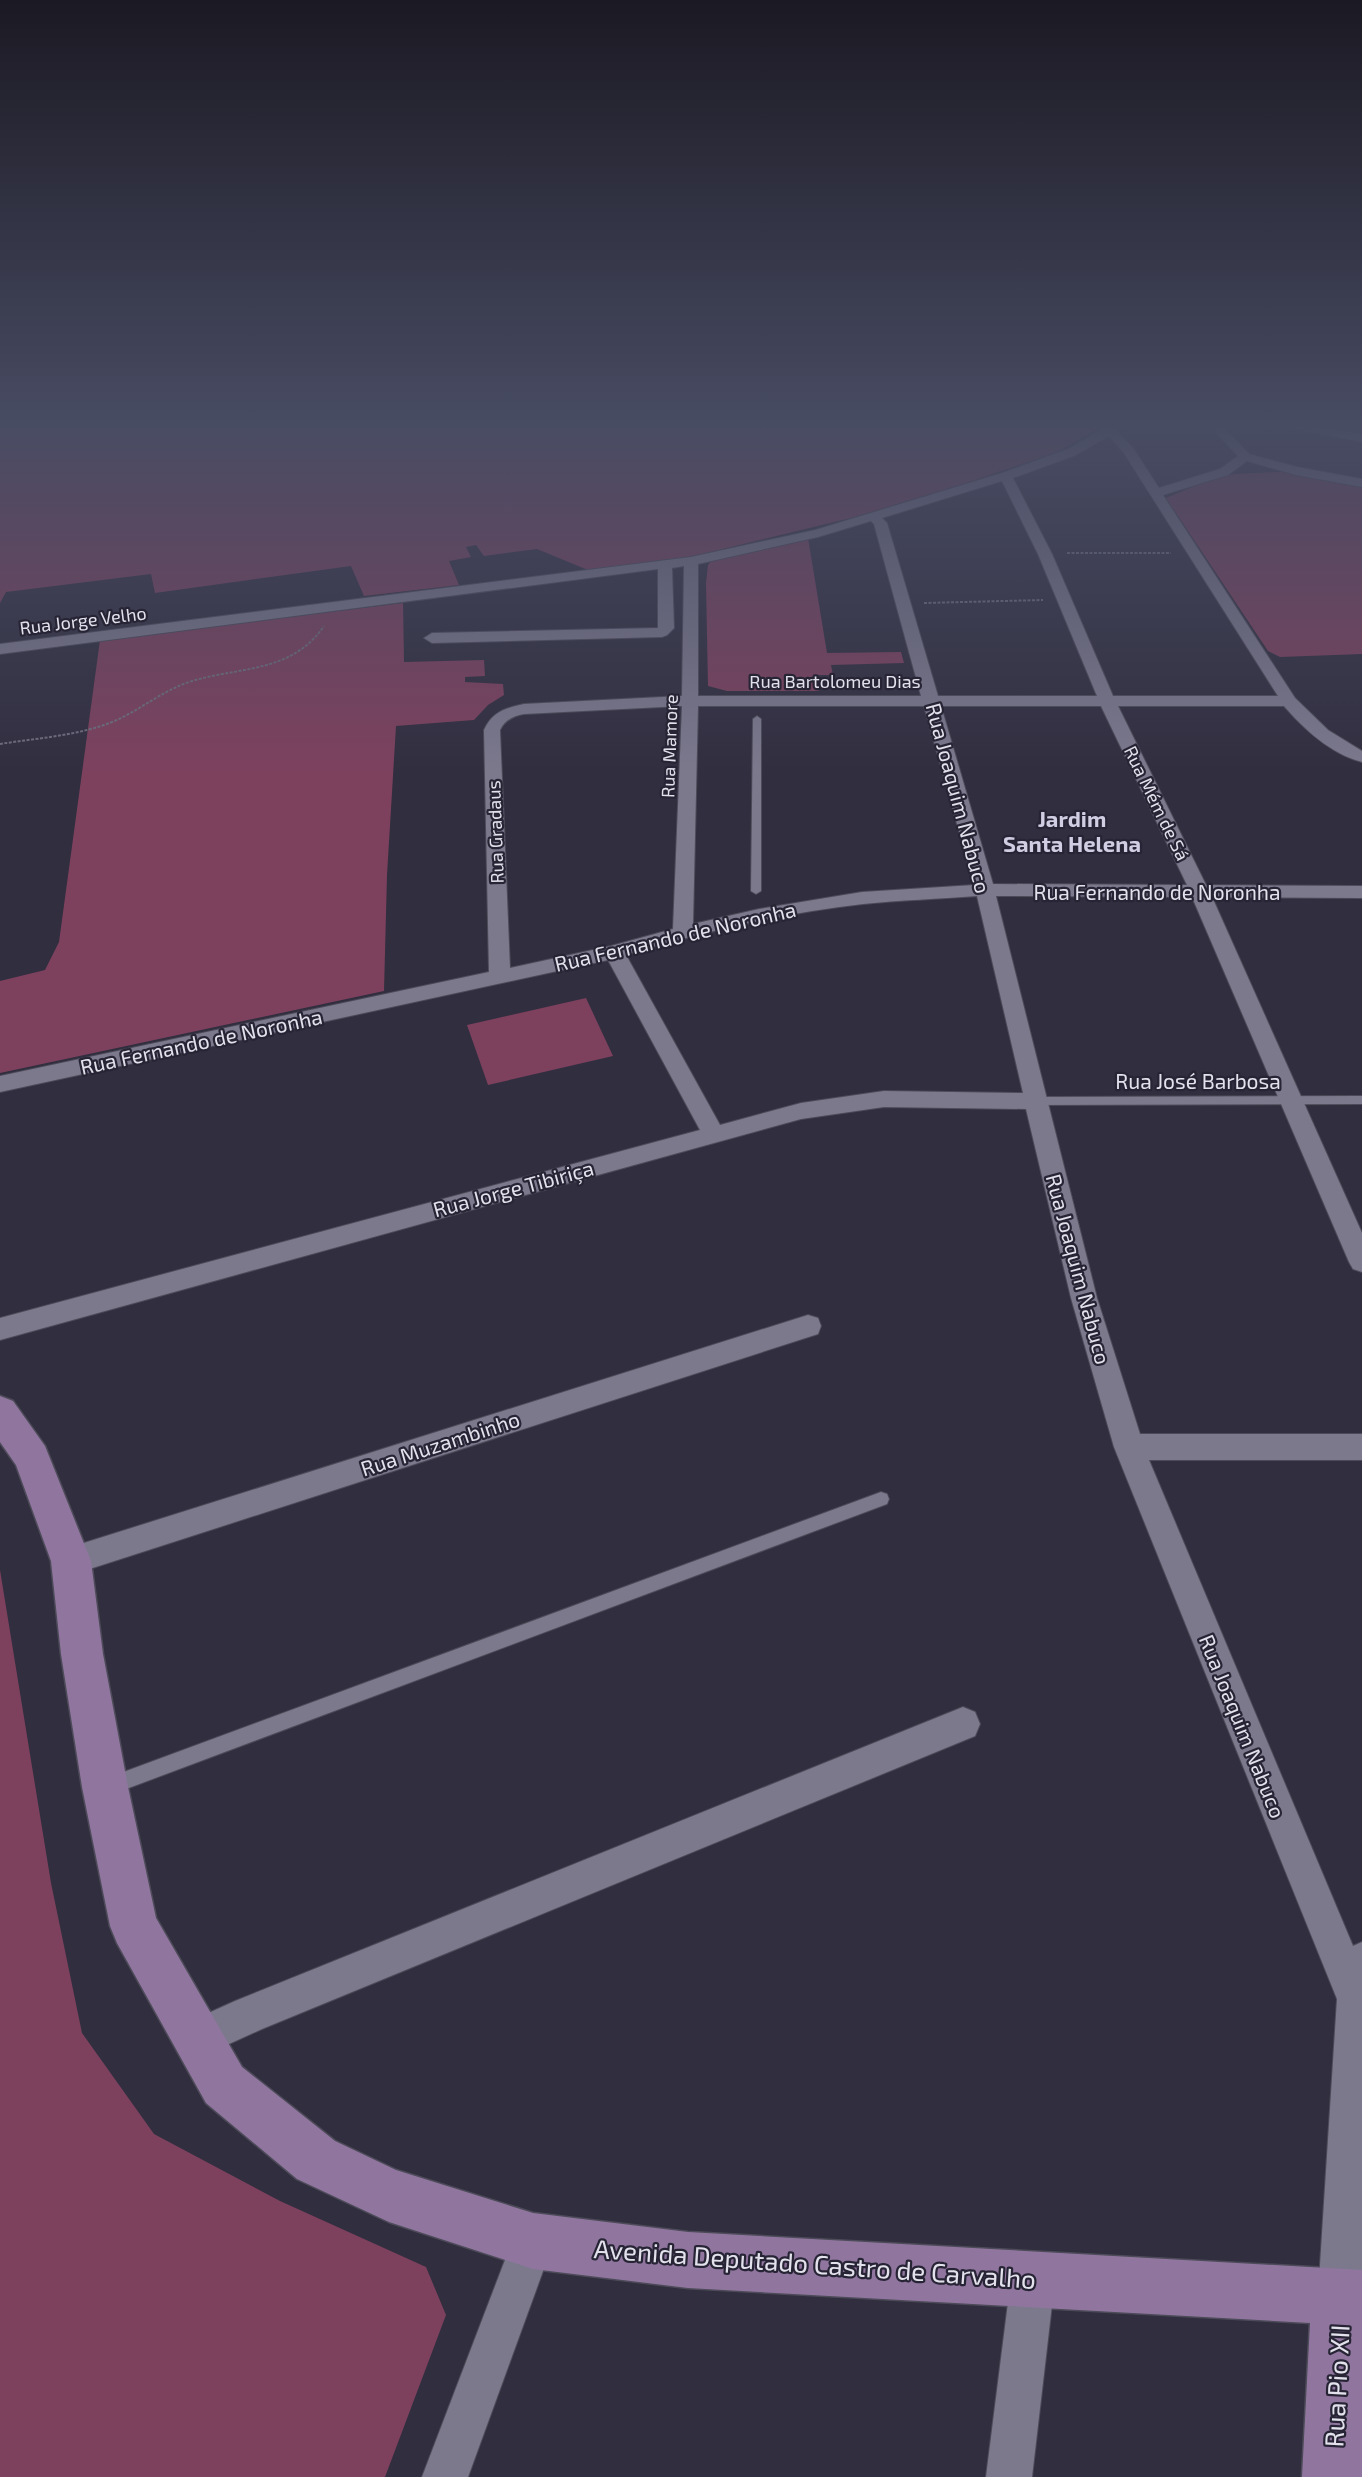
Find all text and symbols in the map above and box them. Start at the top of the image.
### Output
street label: Rua Jorge Velho [18,601,148,639]
street label: Rua Bartolomeu Dias [749,670,921,692]
street label: Rua Mamore [656,694,682,798]
street label: Rua Joaquim Nabuco [922,700,996,896]
street label: Rua Mém de Sá [1120,742,1194,864]
street label: Rua Gradaus [482,780,508,884]
district label: Jardim Santa Helena [1003,805,1141,856]
street label: Rua Fernando de Noronha [1033,879,1281,904]
street label: Rua Fernando de Noronha [552,896,798,976]
street label: Rua Fernando de Noronha [78,1003,324,1079]
street label: Rua José Barbosa [1115,1068,1281,1093]
street label: Rua Jorge Tibiriça [430,1155,597,1223]
street label: Rua Joaquim Nabuco [1042,1171,1116,1367]
street label: Rua Muzambinho [357,1406,523,1480]
street label: Rua Joaquim Nabuco [1195,1631,1291,1821]
street label: Avenida Deputado Castro de Carvalho [593,2232,1037,2294]
street label: Rua Pio XII [1317,2324,1355,2448]

